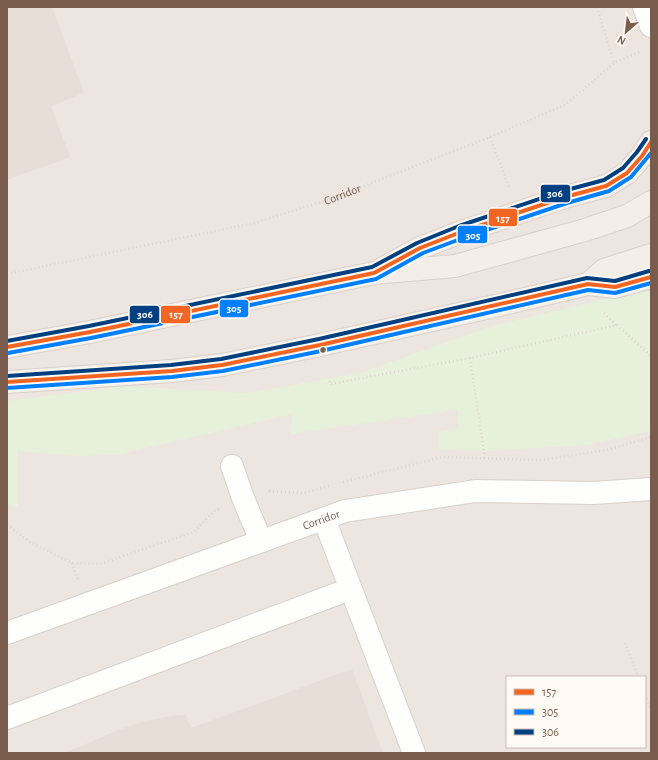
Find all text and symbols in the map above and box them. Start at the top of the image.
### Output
north arrow [606,12,646,52]
text: N [616,34,628,47]
street label: Corridor [323,182,362,207]
line badge: 306 [540,184,571,203]
text: 306 [547,188,563,199]
line badge: 157 [488,208,518,227]
text: 157 [496,213,510,224]
line badge: 305 [457,225,488,244]
text: 305 [465,230,481,241]
line badge: 305 [219,299,249,318]
text: 305 [226,303,242,314]
line badge: 306 [129,305,160,324]
line badge: 157 [160,305,191,324]
text: 306 [137,309,153,320]
text: 157 [169,309,183,320]
unlabelled marker [318,345,328,355]
street label: Corridor [301,507,341,532]
legend [506,676,646,748]
text: 157 [542,686,556,698]
text: 305 [542,706,558,718]
text: 306 [542,726,559,738]

